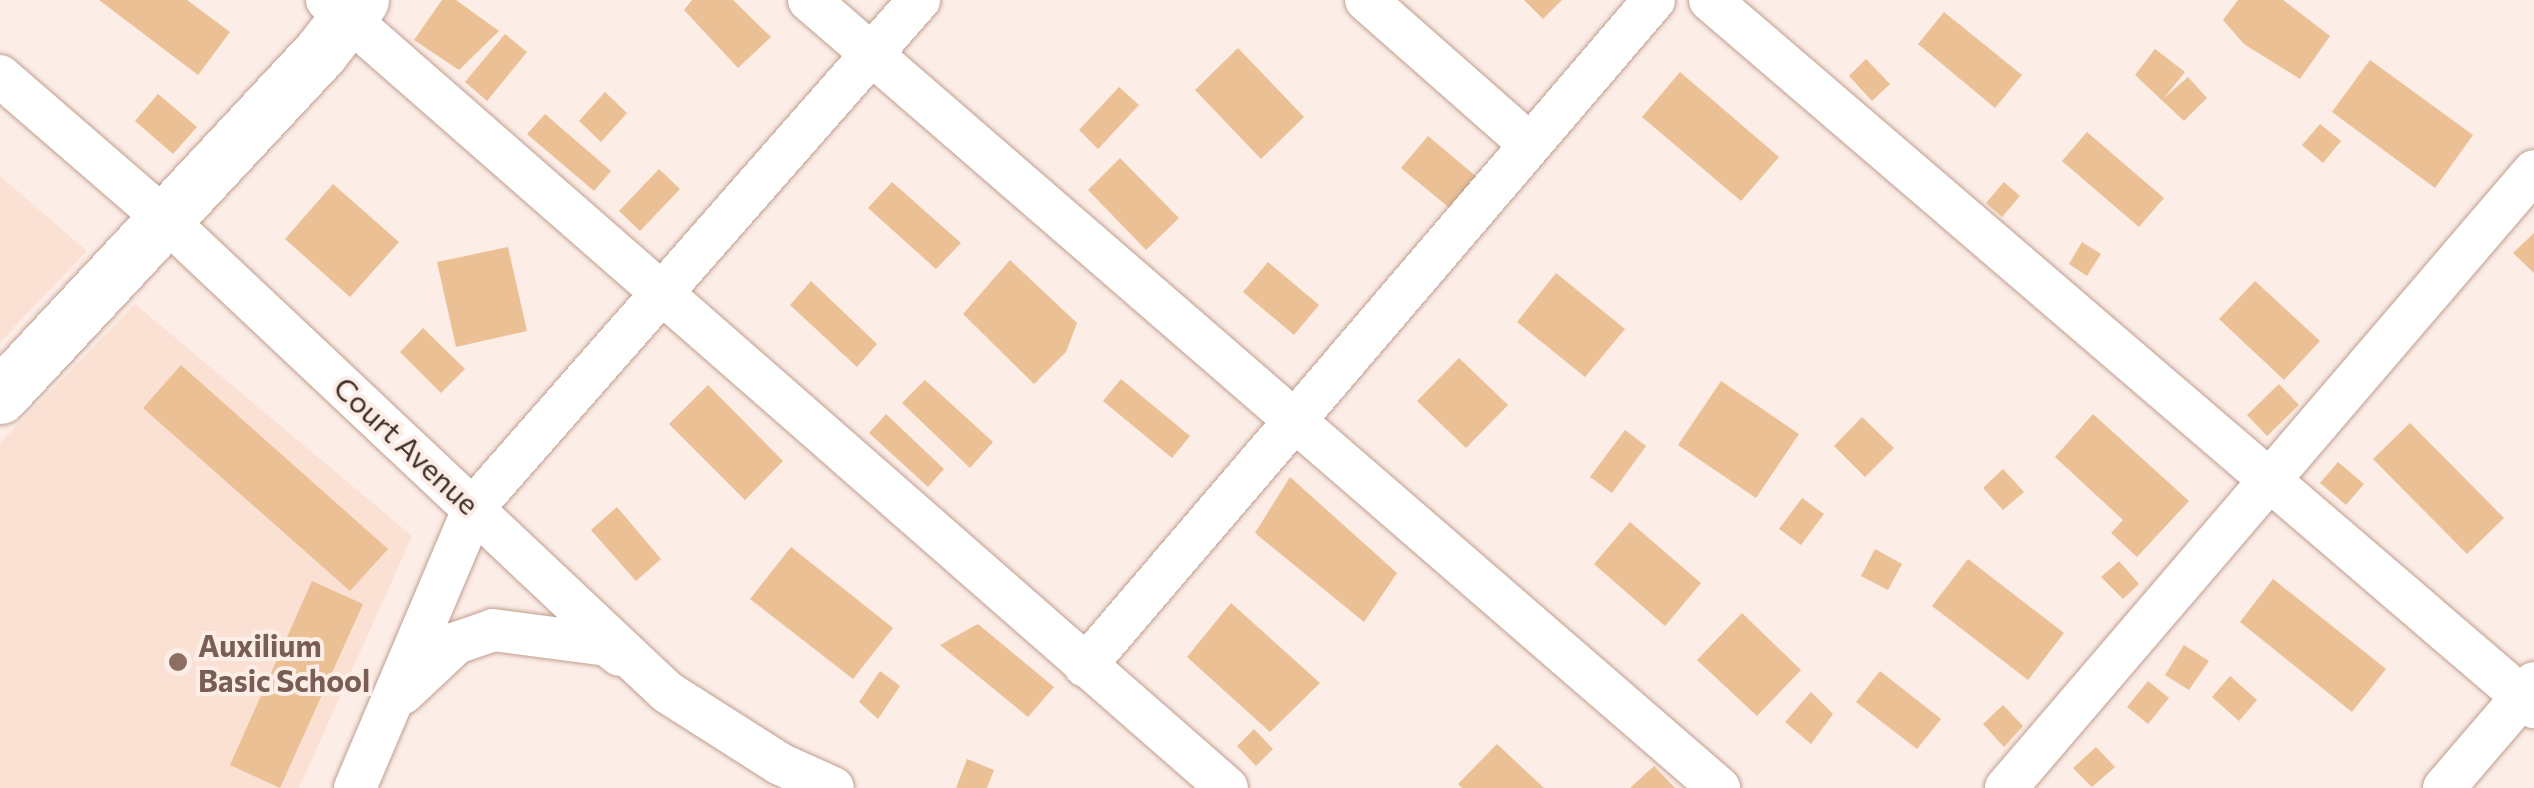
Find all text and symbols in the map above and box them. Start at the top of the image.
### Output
street label: Court Avenue [327,369,487,521]
place label: Auxilium Basic School [198,627,370,698]
marker: Auxilium Basic School [167,651,189,673]

